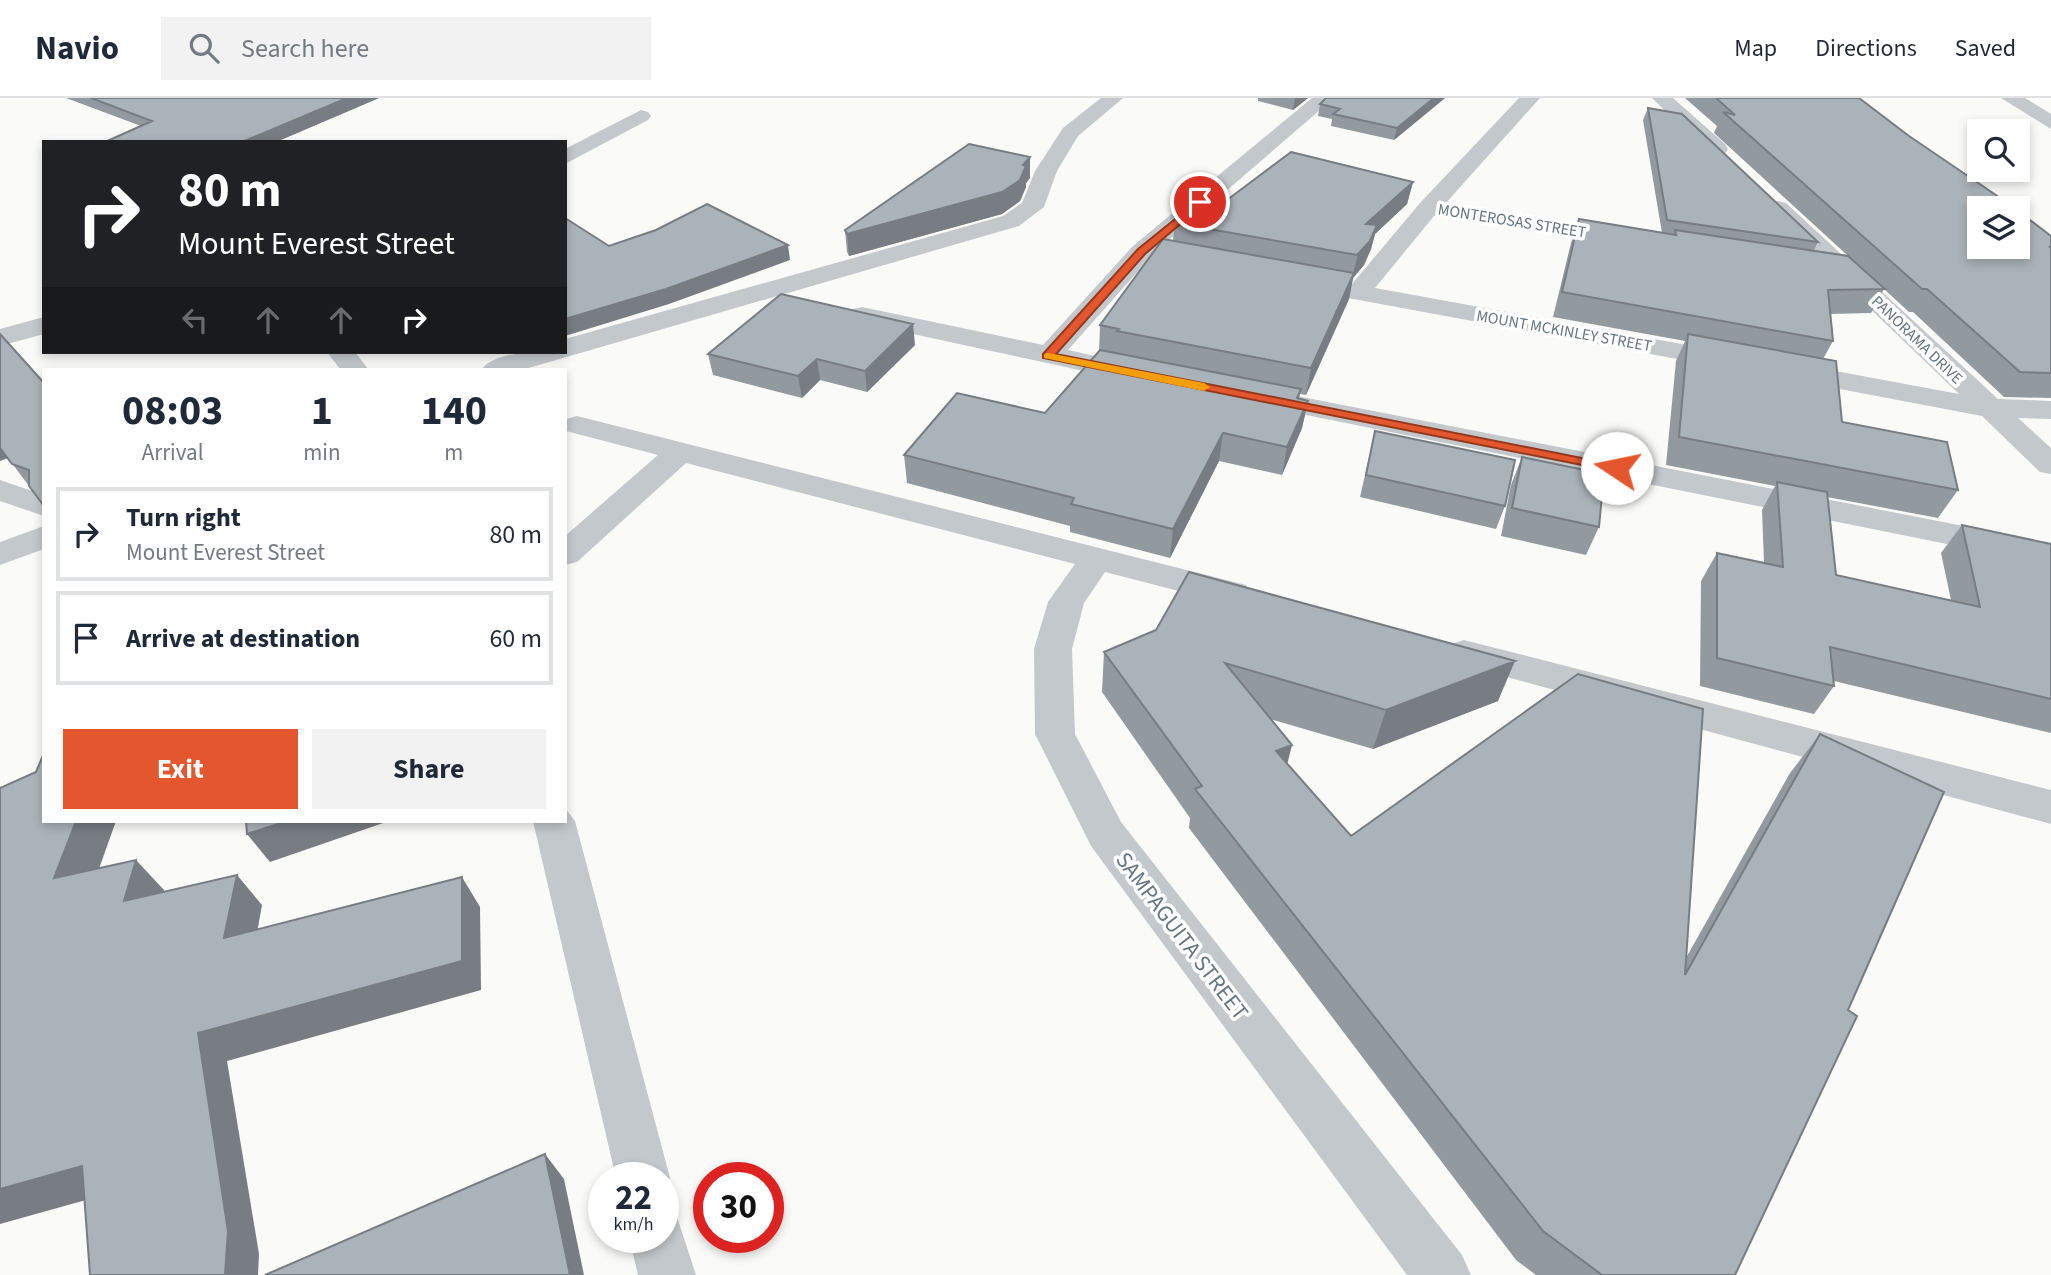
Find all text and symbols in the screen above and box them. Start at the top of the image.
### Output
search box [161,17,651,80]
text: Navio [35,25,119,72]
icon: search [185,29,223,67]
text: Search here [241,30,369,67]
text: Map [1734,31,1777,66]
text: Directions [1815,31,1917,66]
text: Saved [1955,31,2016,66]
map controls [1967,119,2030,259]
button: search [1967,119,2030,182]
text: 80 m [178,156,282,226]
icon: right [63,168,154,259]
pin [1170,172,1230,232]
icon: arrive [1181,183,1219,221]
button: layers [1967,196,2030,259]
street label: MONTEROSAS STREET [1436,198,1588,244]
text: Mount Everest Street [178,221,455,267]
street label: PANORAMA DRIVE [1867,291,1967,389]
icon: left [176,301,214,339]
icon: ahead [249,301,287,339]
icon: ahead [322,301,360,339]
icon: right [395,301,433,339]
street label: MOUNT MCKINLEY STREET [1475,305,1654,357]
text: 08:03 [122,381,223,441]
text: 1 [311,381,333,441]
text: 140 [420,381,487,441]
position arrow [1580,431,1654,505]
text: Arrival [142,436,204,469]
text: min [303,436,341,469]
text: m [444,436,463,469]
text: Turn right [126,499,241,536]
icon: right [67,515,105,553]
text: 80 m [489,516,542,553]
text: Mount Everest Street [126,536,325,569]
icon: arrive [67,619,105,657]
text: Arrive at destination [126,620,360,657]
text: 60 m [489,620,542,657]
button: Exit [63,729,298,809]
button: Share [312,729,546,809]
street label: SAMPAGUITA STREET [1108,845,1256,1027]
speed limit sign: 30 [693,1162,784,1253]
text: 22 [615,1173,652,1223]
text: km/h [614,1212,653,1237]

